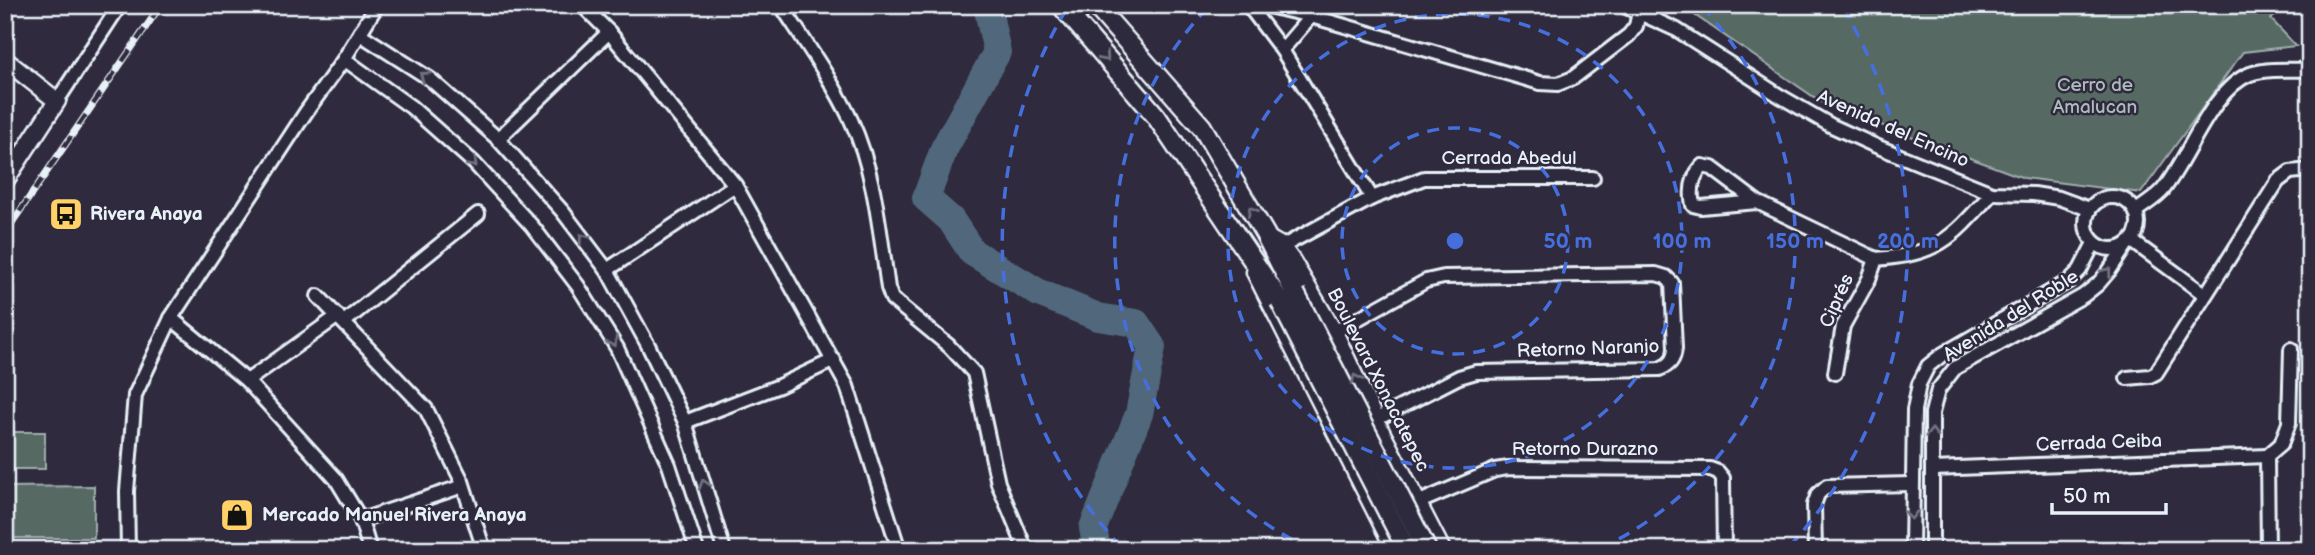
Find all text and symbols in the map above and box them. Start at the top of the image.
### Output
one-way arrow [1097,49,1109,62]
one-way arrow [419,72,432,84]
park label: Cerro de Amalucan [2053,74,2137,119]
street label: Avenida del Encino [1813,85,1973,173]
street label: Cerrada Abedul [1442,147,1576,170]
one-way arrow [465,154,478,167]
bus stop icon: Rivera Anaya [47,195,85,233]
place label: Rivera Anaya [90,203,203,226]
one-way arrow [1247,206,1260,219]
centre of rings [1443,229,1467,253]
text: 50 m [1544,229,1592,254]
text: 100 m [1653,229,1711,254]
text: 150 m [1766,229,1824,254]
text: 200 m [1877,229,1939,254]
one-way arrow [578,233,591,246]
street label: Avenida del Roble [1939,265,2083,367]
one-way arrow [2099,268,2112,280]
street label: Ciprés [1815,271,1859,331]
street label: Boulevard Xonacatepec [1322,284,1434,476]
one-way arrow [605,334,618,347]
street label: Retorno Naranjo [1516,335,1660,363]
one-way arrow [1350,374,1364,386]
one-way arrow [1924,427,1940,437]
street label: Cerrada Ceiba [2035,429,2163,457]
street label: Retorno Durazno [1512,438,1658,461]
scale bar [2052,471,2166,515]
one-way arrow [698,479,713,491]
text: 50 m [2063,484,2110,509]
shop icon: Mercado Manuel Rivera Anaya [218,496,256,534]
place label: Mercado Manuel Rivera Anaya [262,504,527,527]
one-way arrow [1904,510,1919,521]

